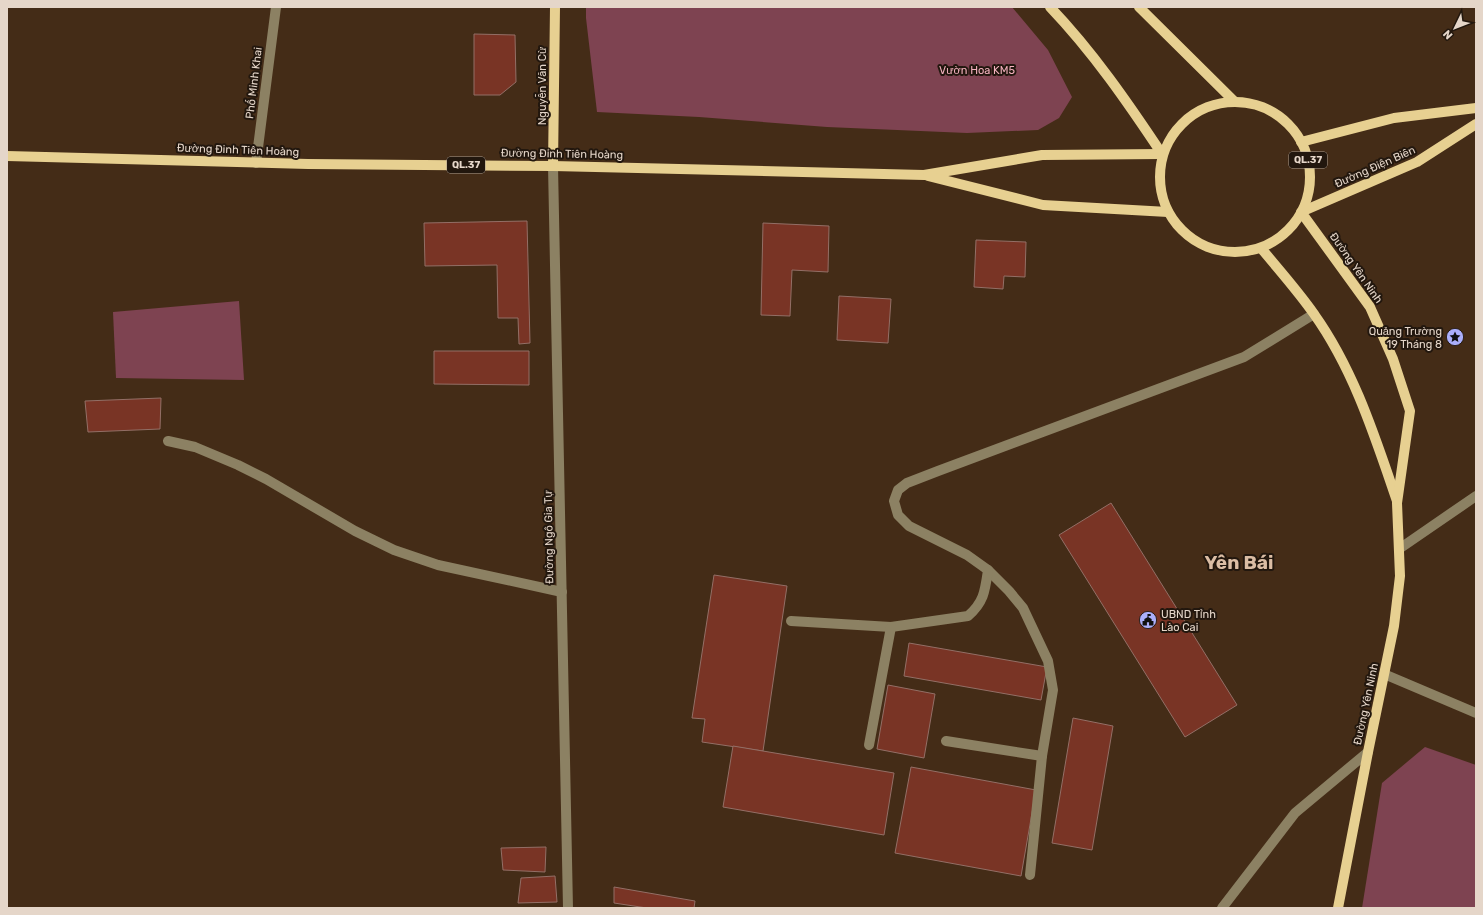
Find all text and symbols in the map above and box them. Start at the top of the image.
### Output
north arrow [1435,8,1475,48]
text: N [1441,27,1456,42]
street label: Phố Minh Khai [242,46,265,120]
street label: Nguyễn Văn Cừ [535,46,549,125]
park label: Vườn Hoa KM5 [939,64,1015,77]
street label: Đường Đinh Tiên Hoàng [177,141,299,159]
street label: Đường Điện Biên [1333,143,1417,191]
street label: Đường Đinh Tiên Hoàng [501,146,623,162]
road number: QL.37 [1289,152,1327,168]
road number: QL.37 [447,157,485,173]
street label: Đường Yên Ninh [1327,230,1385,306]
place label: Quảng Trường 19 Tháng 8 [1369,325,1442,351]
place icon: Quảng Trường 19 Tháng 8 [1445,327,1465,347]
street label: Đường Ngô Gia Tự [542,489,556,584]
district label: Yên Bái [1205,551,1273,574]
place label: UBND Tỉnh Lào Cai [1161,608,1216,634]
public building icon: UBND Tỉnh Lào Cai [1138,610,1158,630]
street label: Đường Yên Ninh [1351,662,1381,746]

